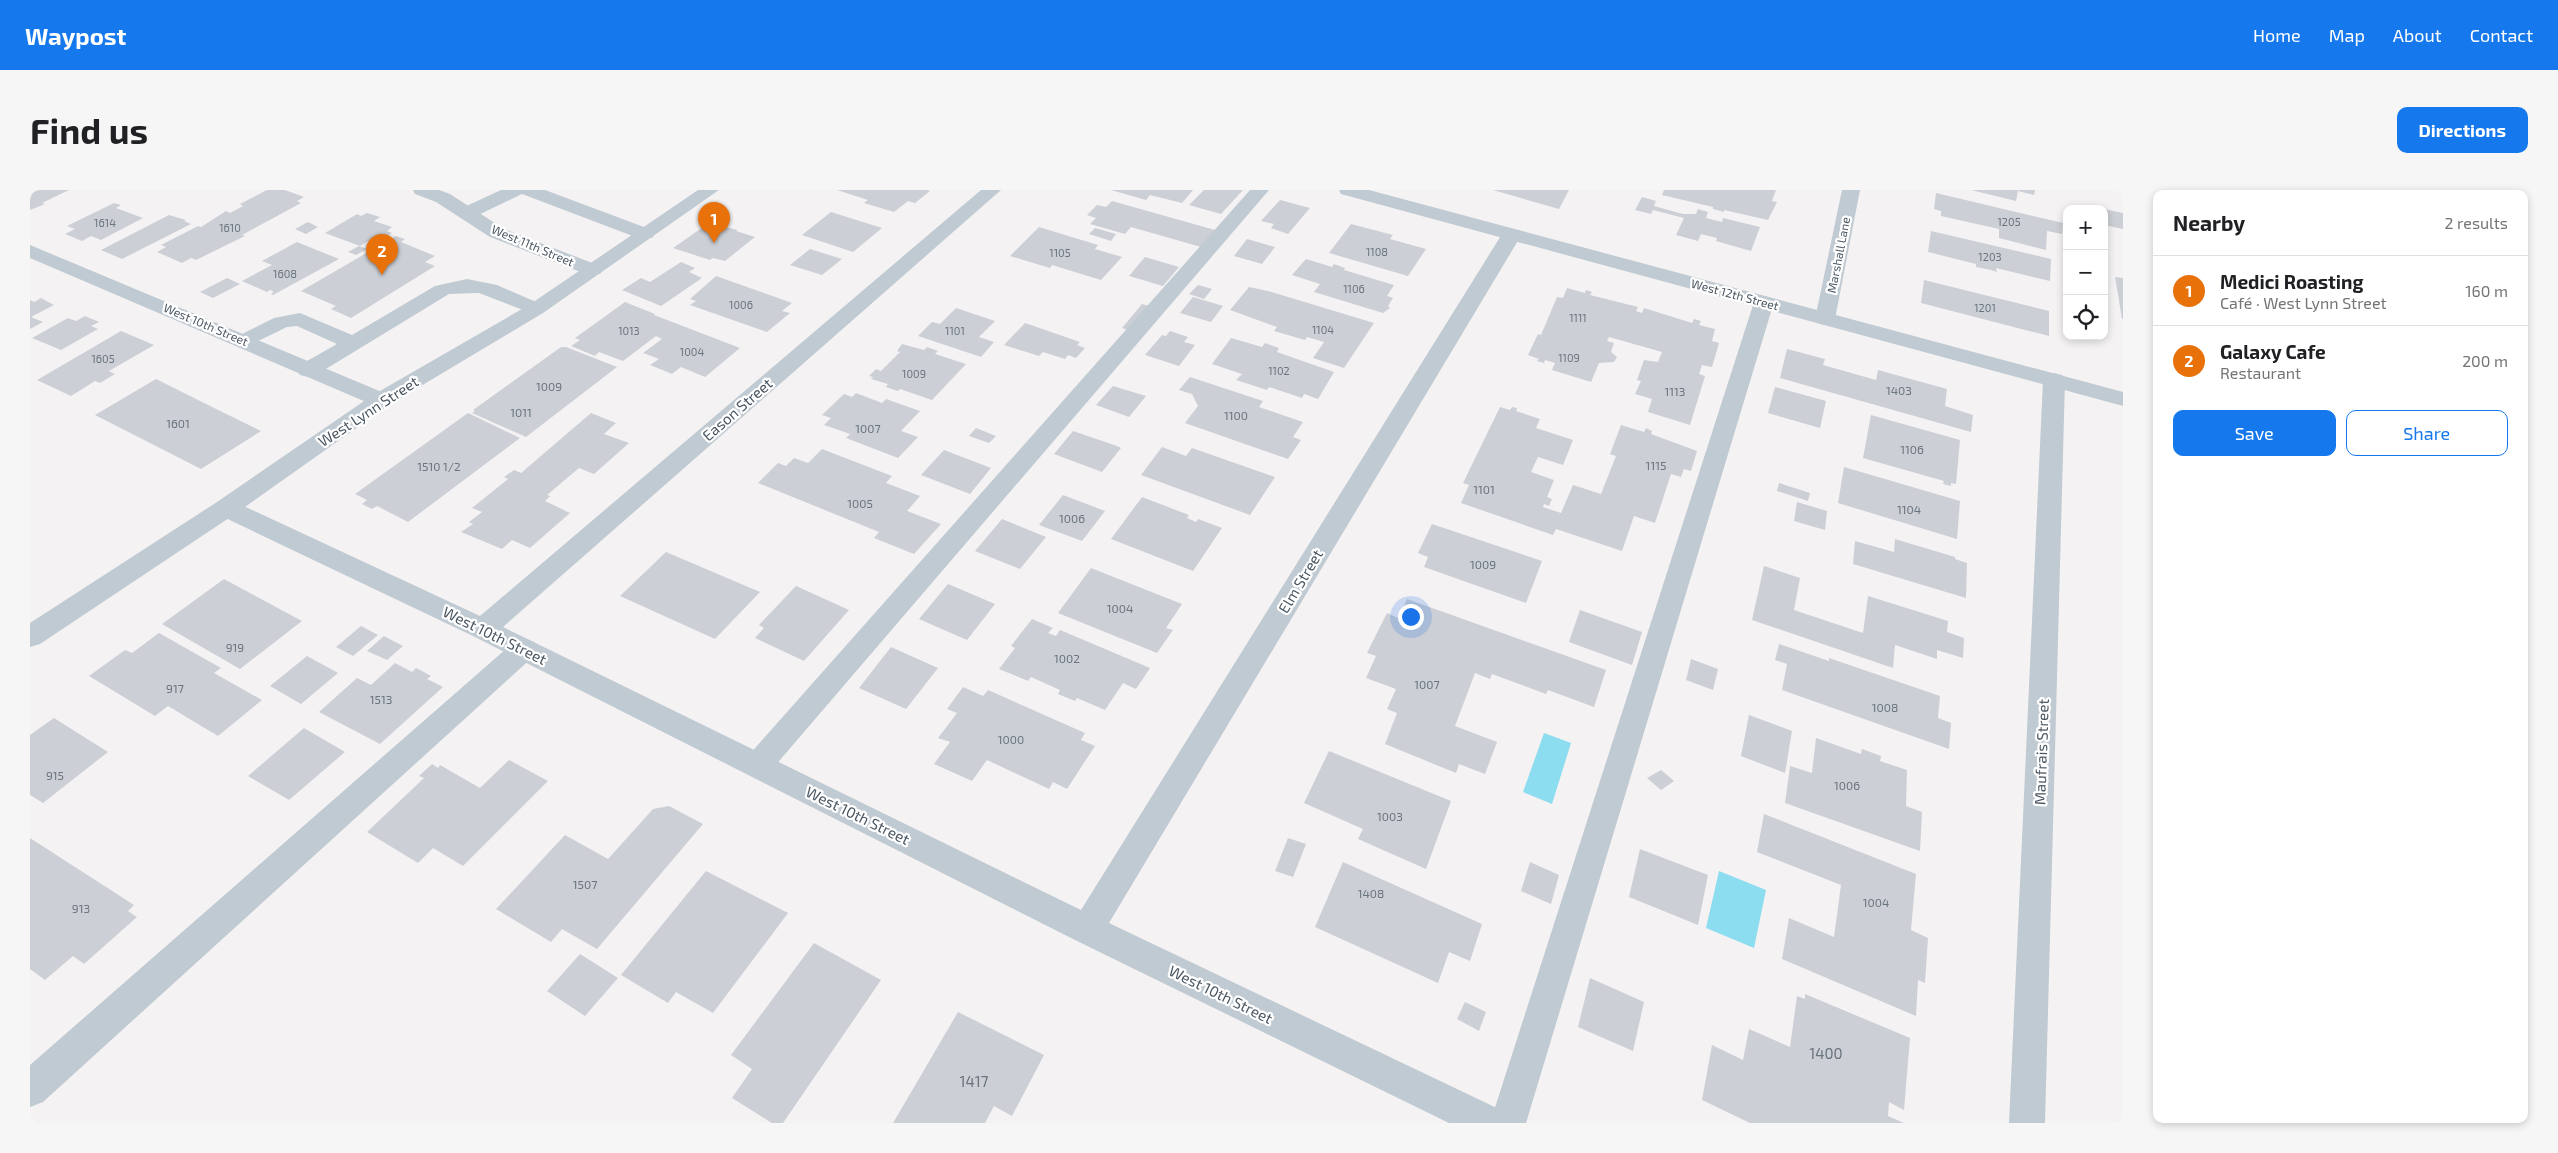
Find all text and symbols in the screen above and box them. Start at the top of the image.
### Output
text: Waypost [25,21,126,50]
text: Home [2253,24,2301,46]
text: Map [2329,24,2365,46]
text: About [2393,24,2442,46]
text: Contact [2470,24,2533,46]
button: Directions [2397,107,2528,153]
text: Find us [30,109,148,151]
pin: 1 [698,202,730,243]
map controls [2063,205,2108,340]
button: + [2063,205,2108,250]
text: Nearby [2173,210,2245,235]
text: 2 results [2445,213,2508,232]
house number: 1205 [1997,215,2021,228]
house number: 1614 [94,216,116,229]
street label: Marshall Lane [1824,216,1852,294]
house number: 1610 [219,221,241,234]
street label: West 11th Street [490,221,577,269]
pin: 2 [366,234,398,275]
house number: 1108 [1366,245,1388,258]
house number: 1105 [1049,246,1071,259]
house number: 1203 [1978,250,2002,263]
button: − [2063,250,2108,295]
house number: 1608 [273,267,297,280]
text: Medici Roasting [2220,270,2364,293]
street label: West 12th Street [1690,276,1781,313]
text: 1 [2186,281,2192,300]
text: 160 m [2465,281,2508,300]
house number: 1106 [1343,282,1365,295]
text: Café · West Lynn Street [2220,293,2387,312]
button: locate [2063,295,2108,340]
house number: 1006 [729,298,753,311]
street label: West 10th Street [162,300,251,348]
house number: 1201 [1974,301,1996,314]
house number: 1111 [1569,311,1587,324]
house number: 1104 [1312,323,1334,336]
house number: 1013 [618,324,640,337]
house number: 1101 [945,324,965,337]
text: Galaxy Cafe [2220,340,2326,363]
house number: 1004 [680,345,704,358]
house number: 1109 [1558,351,1580,364]
text: 2 [2184,351,2194,370]
text: 200 m [2462,351,2508,370]
house number: 1605 [91,352,115,365]
text: Restaurant [2220,363,2301,382]
house number: 1102 [1268,364,1290,377]
house number: 1009 [902,367,926,380]
street label: West Lynn Street [315,372,422,450]
street label: Eason Street [698,374,776,444]
house number: 1009 [536,379,562,393]
house number: 1403 [1886,383,1912,397]
house number: 1113 [1664,384,1686,398]
house number: 1011 [510,405,532,419]
house number: 1100 [1224,408,1248,422]
button: Save [2173,410,2336,456]
button: Share [2346,410,2508,456]
house number: 1601 [166,416,190,430]
house number: 1007 [855,421,881,435]
house number: 1106 [1900,442,1924,456]
house number: 1115 [1646,458,1666,472]
house number: 1510 1/2 [417,459,461,473]
house number: 1101 [1473,482,1495,496]
house number: 1005 [847,496,873,510]
house number: 1104 [1897,502,1921,516]
house number: 1006 [1059,511,1085,525]
street label: Elm Street [1274,546,1326,616]
house number: 1009 [1470,557,1496,571]
house number: 1004 [1107,601,1133,615]
street label: West 10th Street [440,602,550,668]
your location [1398,604,1424,630]
house number: 919 [226,640,244,654]
house number: 1002 [1054,651,1080,665]
house number: 1007 [1414,677,1440,691]
house number: 917 [166,681,184,695]
house number: 1513 [370,692,392,706]
street label: Maufrais Street [2030,698,2052,805]
house number: 1008 [1872,700,1898,714]
house number: 1000 [998,732,1024,746]
house number: 915 [46,768,64,782]
house number: 1006 [1834,778,1860,792]
street label: West 10th Street [803,782,913,848]
house number: 1003 [1377,809,1403,823]
house number: 1507 [573,877,597,891]
house number: 1408 [1358,886,1384,900]
house number: 1004 [1863,895,1889,909]
house number: 913 [72,901,90,915]
street label: West 10th Street [1166,961,1276,1027]
house number: 1400 [1809,1044,1843,1062]
house number: 1417 [960,1072,989,1090]

